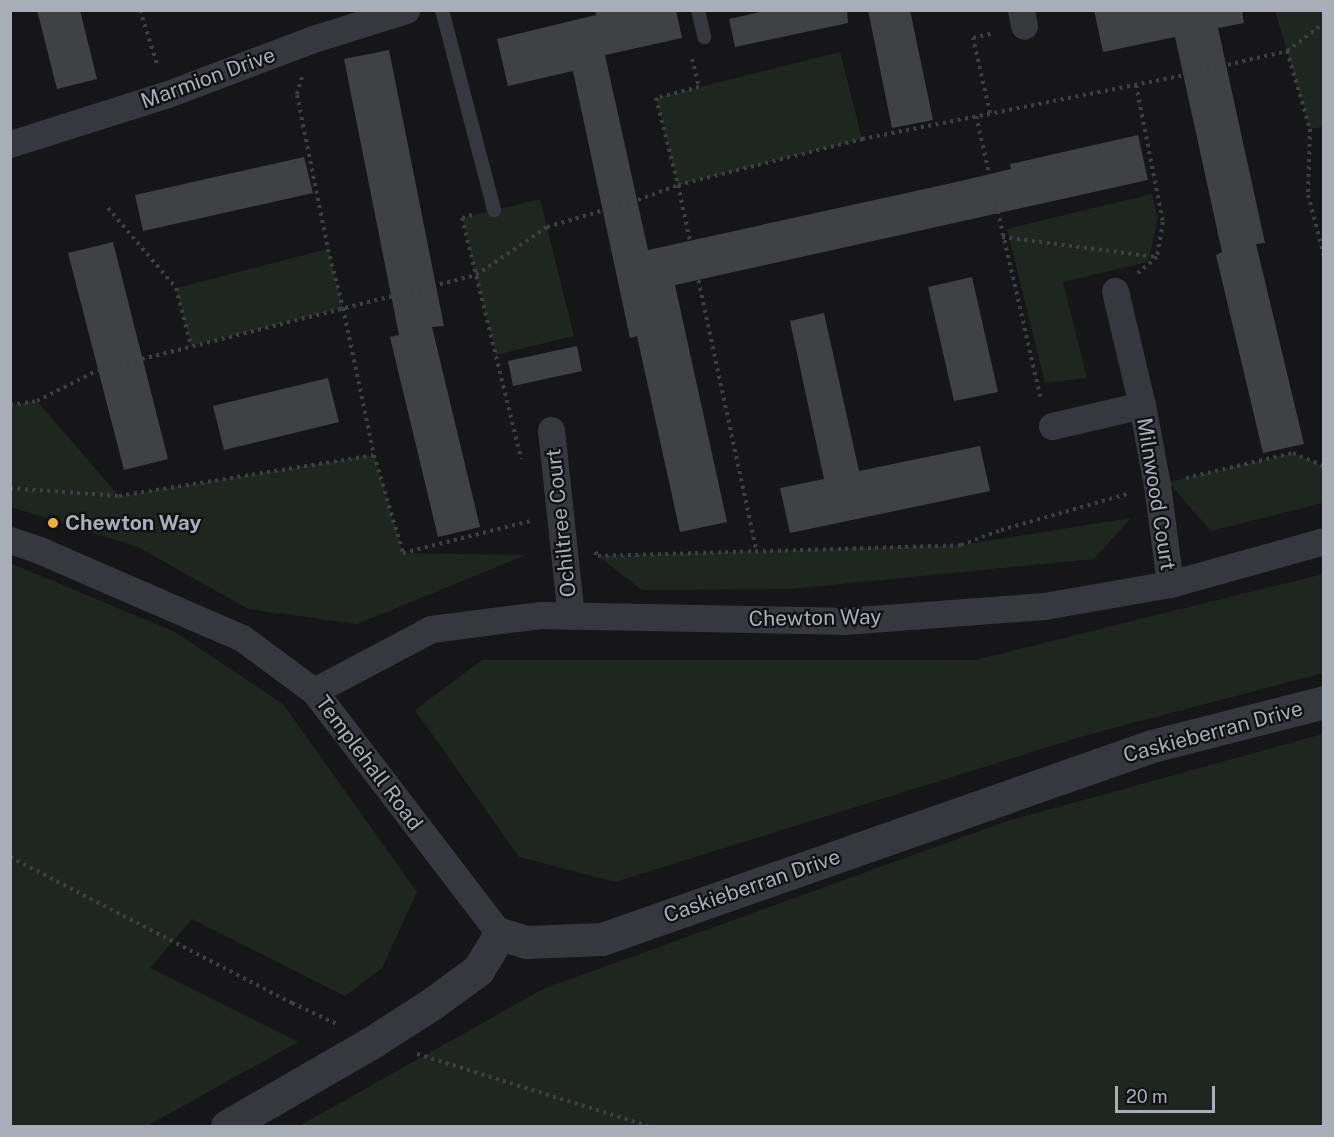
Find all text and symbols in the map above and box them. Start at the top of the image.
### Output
street label: Marmion Drive [137,42,279,114]
street label: Milnwood Court [1131,416,1181,572]
street label: Ochiltree Court [541,447,581,599]
place label: Chewton Way [65,510,202,536]
marker: Chewton Way [46,516,60,530]
street label: Chewton Way [748,604,882,632]
street label: Templehall Road [310,691,428,835]
street label: Caskieberran Drive [1120,696,1306,768]
street label: Caskieberran Drive [660,844,844,928]
scale bar [1118,1074,1218,1112]
text: 20 m [1126,1086,1168,1107]

